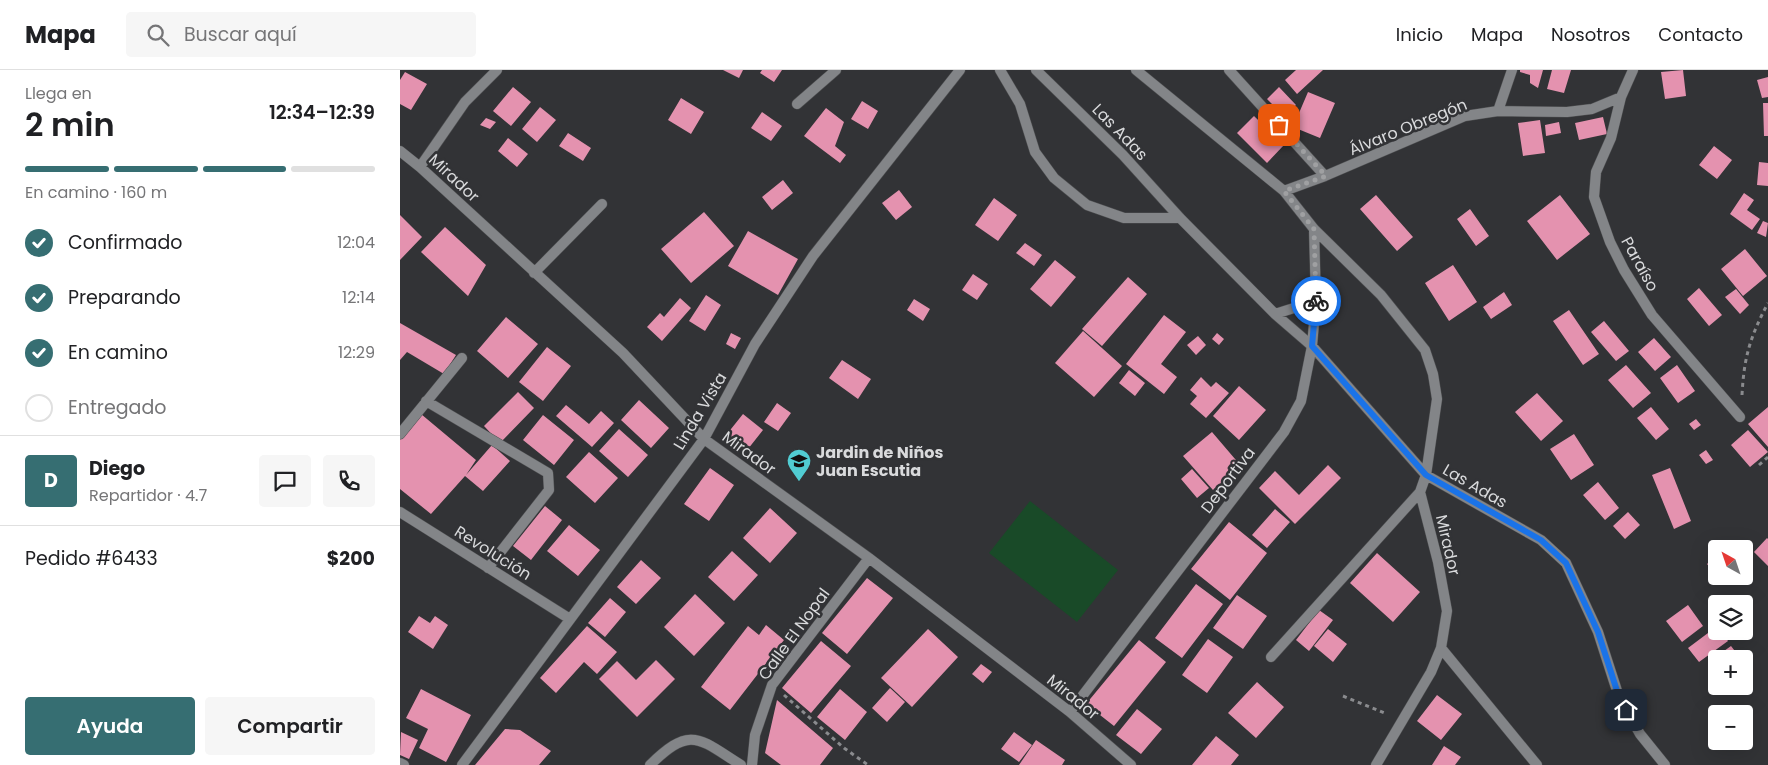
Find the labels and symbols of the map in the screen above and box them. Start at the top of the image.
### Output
street label: Álvaro Obregón [1345,93,1471,161]
street label: Las Adas [1087,98,1153,166]
pin [1258,104,1300,146]
street label: Mirador [424,149,484,207]
street label: Paraíso [1616,232,1664,296]
courier [1291,276,1341,326]
street label: Linda Vista [668,368,732,454]
street label: Mirador [717,426,781,480]
place label: Jardin de Niños Juan Escutia [816,441,944,482]
street label: Deportiva [1195,442,1261,518]
school or university icon: Jardin de Niños Juan Escutia [786,448,812,482]
street label: Las Adas [1438,458,1512,514]
street label: Mirador [1430,512,1466,578]
street label: Revolución [450,520,536,586]
north arrow [1708,540,1752,585]
street label: Calle El Nopal [753,583,835,685]
street label: Mirador [1042,669,1104,725]
pin [1605,689,1647,731]

